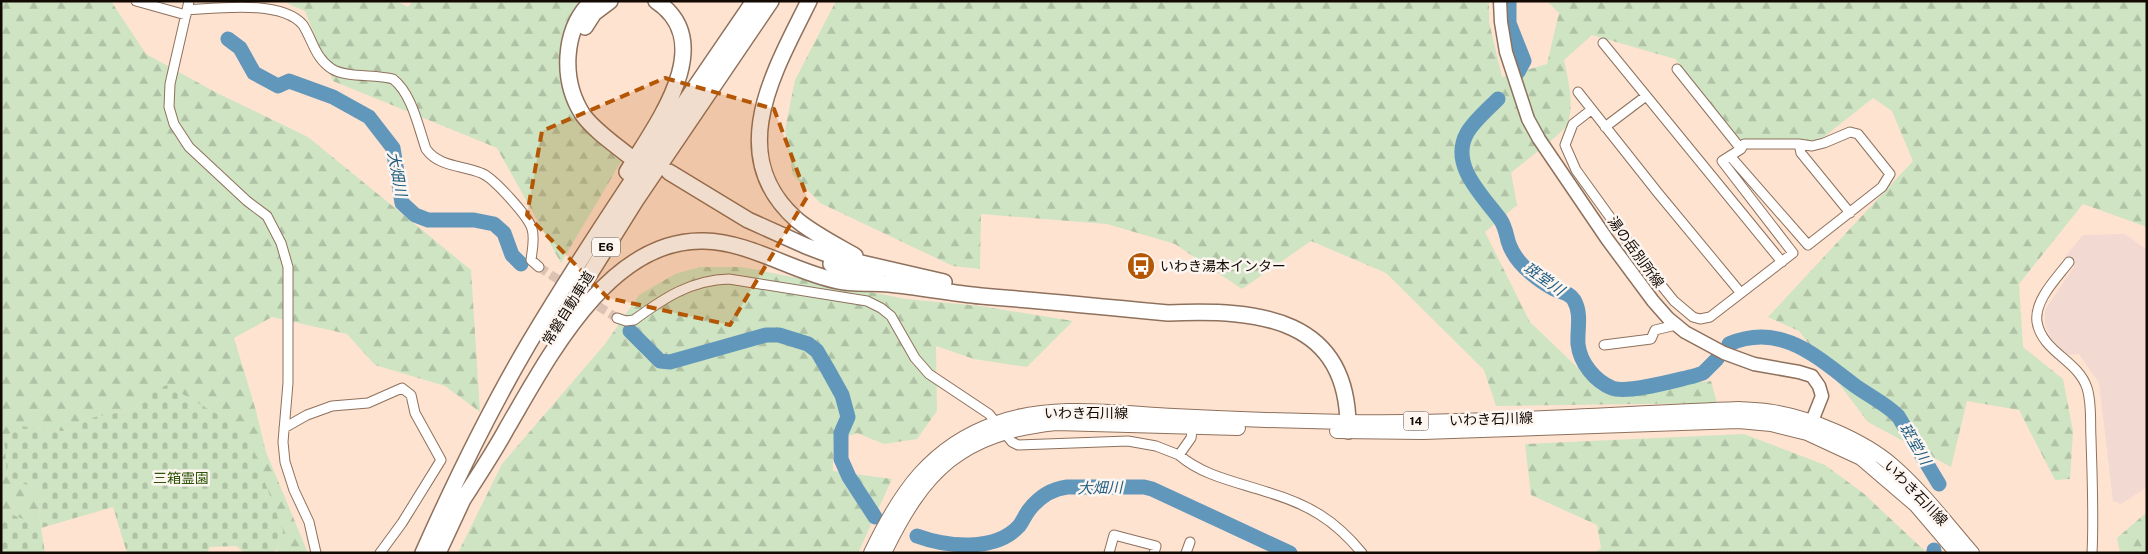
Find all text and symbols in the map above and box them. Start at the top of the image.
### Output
water label: 大畑川 [385,150,411,200]
street label: 湯の岳別所線 [1605,213,1667,291]
road number: E6 [592,238,620,256]
bus stop icon: いわき湯本インター [1126,251,1156,281]
place label: いわき湯本インター [1160,258,1286,274]
water label: 斑堂川 [1521,259,1569,300]
street label: 常磐自動車道 [539,268,597,348]
street label: いわき石川線 [1044,405,1128,421]
street label: いわき石川線 [1449,410,1533,428]
road number: 14 [1404,412,1428,431]
water label: 斑堂川 [1897,420,1935,469]
street label: いわき石川線 [1881,457,1951,529]
park label: 三箱霊園 [153,470,209,486]
water label: 大畑川 [1077,479,1125,496]

